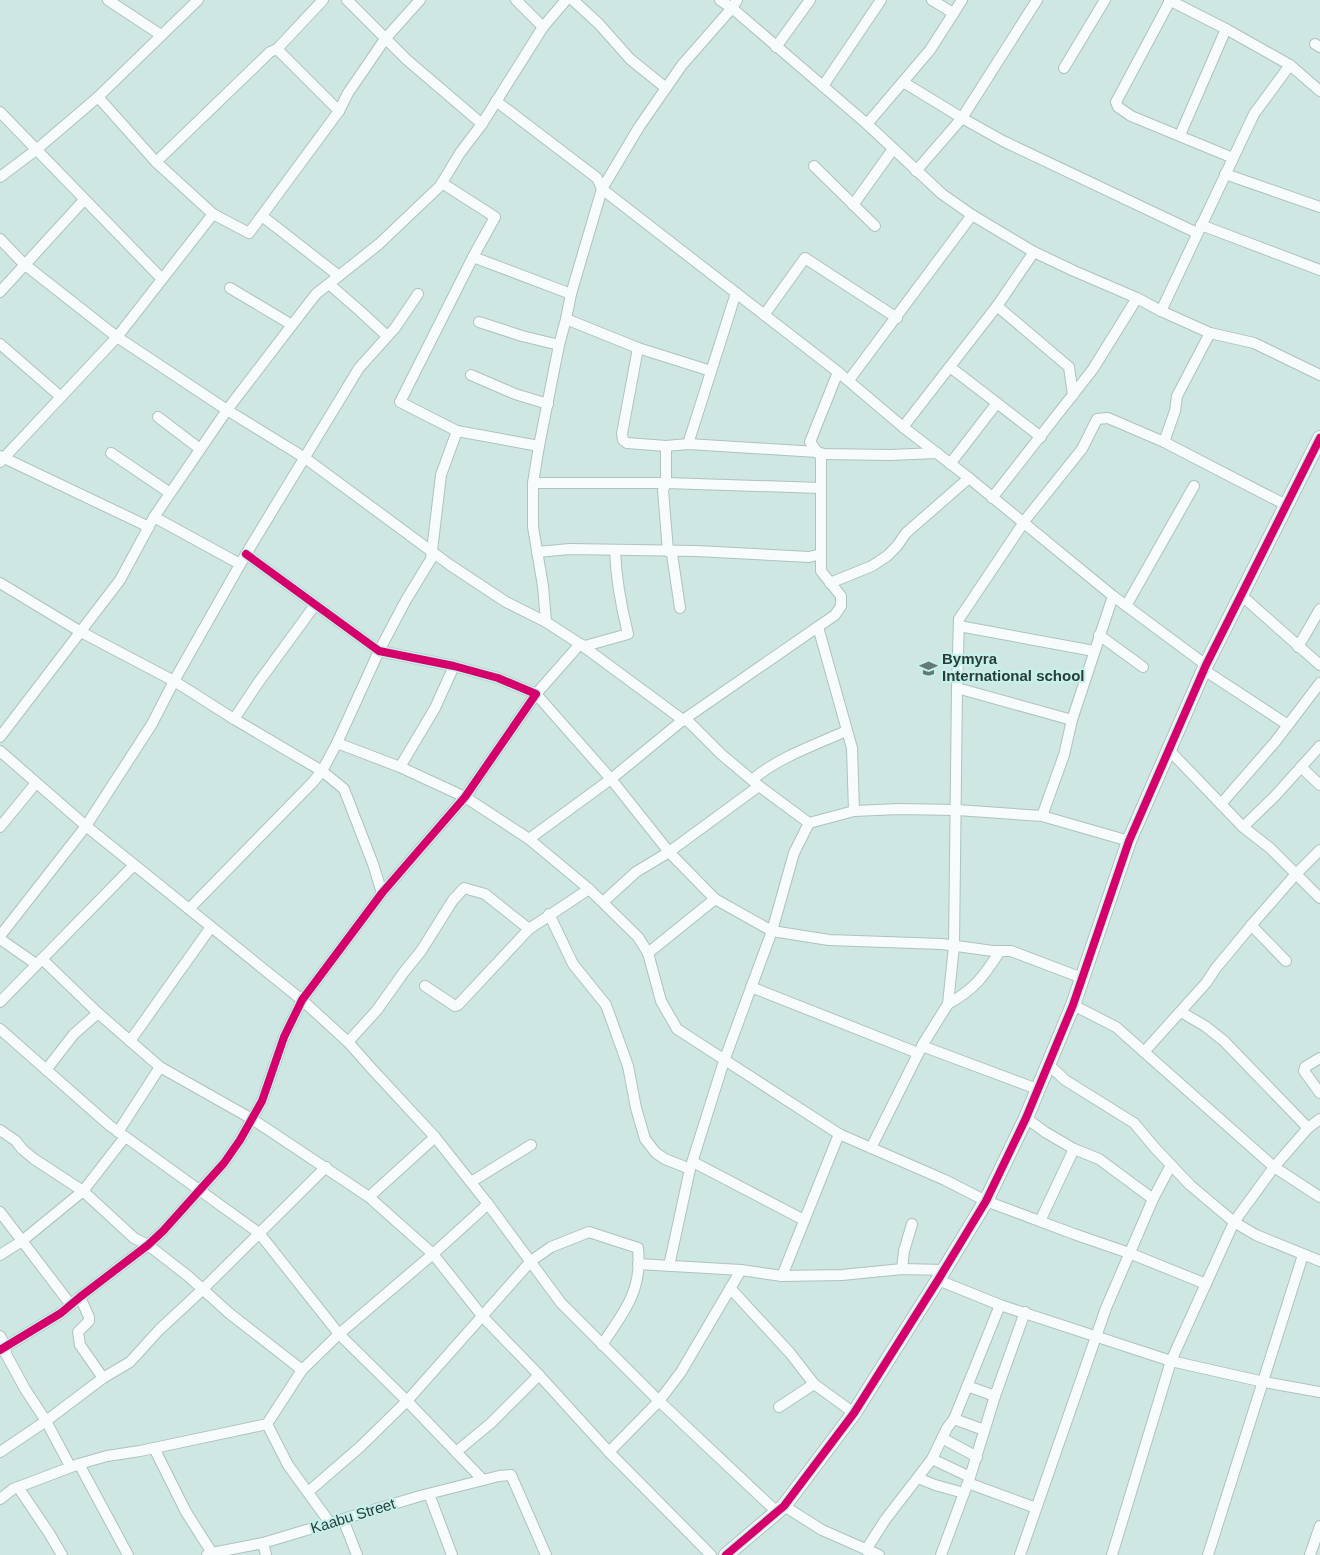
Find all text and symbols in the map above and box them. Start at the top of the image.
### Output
place label: Bymyra International school [942,650,1085,684]
school or university icon: Bymyra International school [918,658,938,678]
street label: Kaabu Street [309,1494,398,1536]

